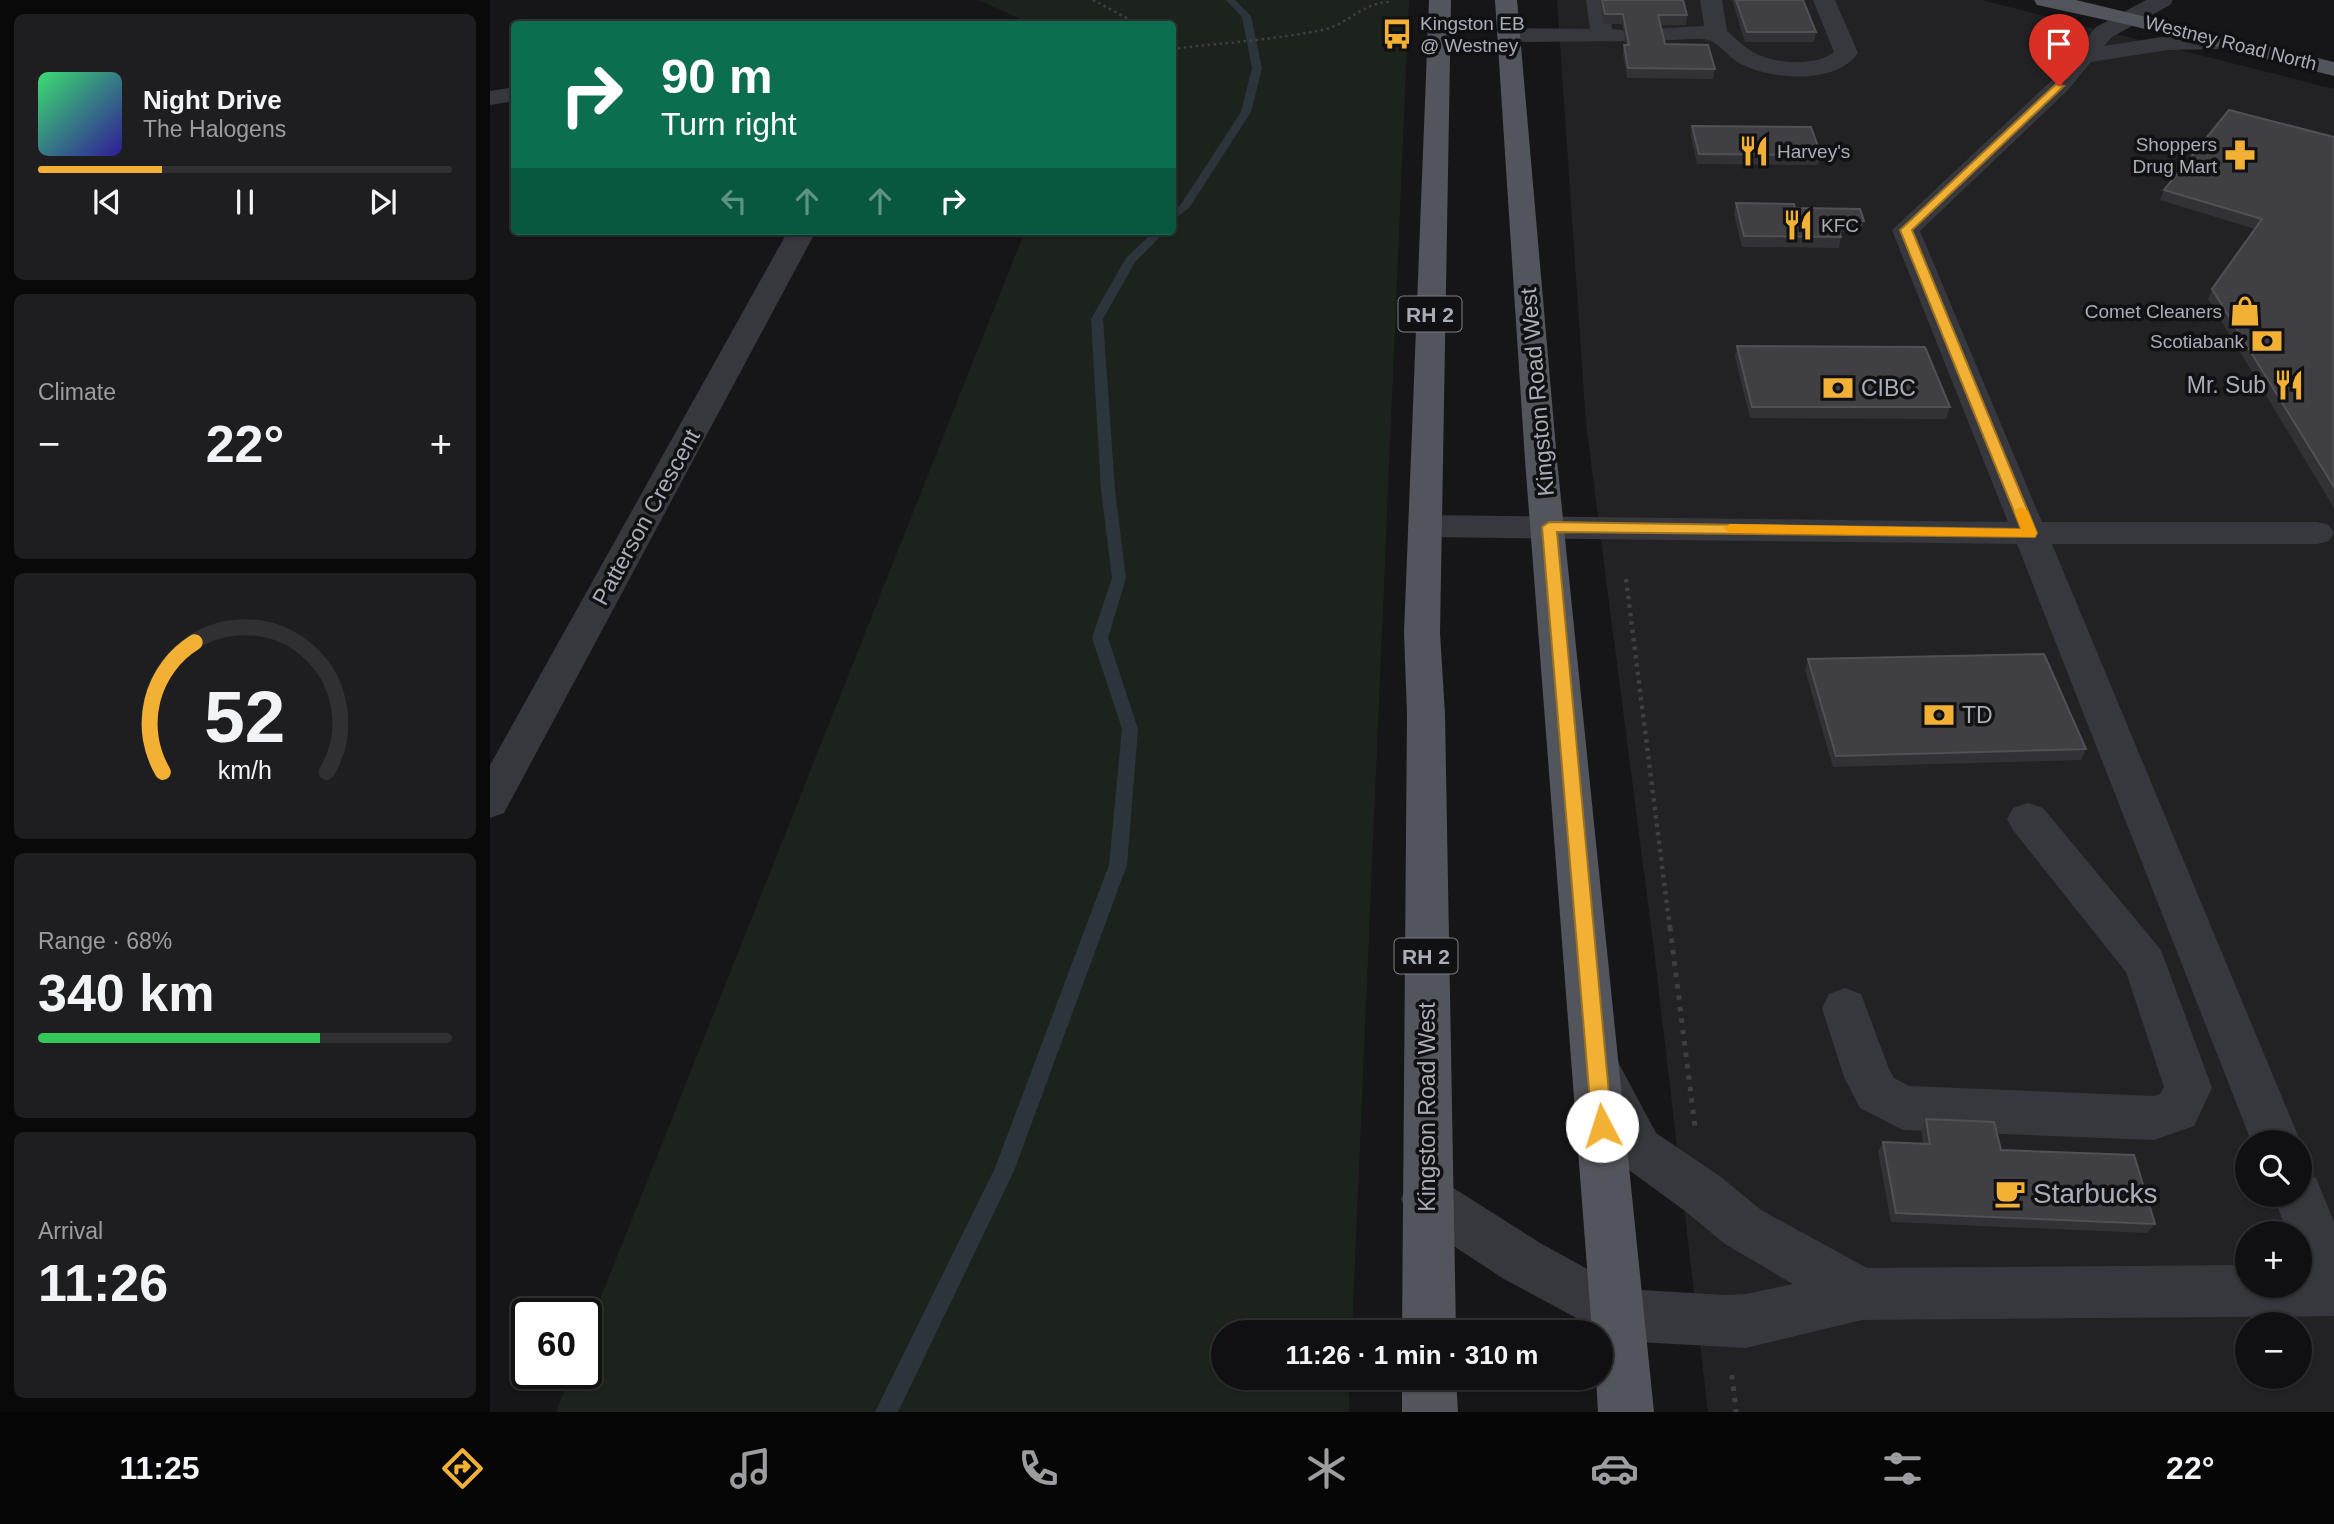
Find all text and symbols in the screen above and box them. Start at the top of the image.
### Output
street label: Westney Road North [2143,12,2319,74]
place label: Kingston EB @ Westney [1420,13,1525,56]
pin [2029,14,2089,86]
bus stop icon: Kingston EB @ Westney [1380,17,1414,51]
icon: arrive [2040,25,2078,63]
icon: right [546,49,637,140]
text: 90 m [661,49,773,103]
text: Night Drive [143,85,282,115]
text: Turn right [661,106,797,142]
text: The Halogens [143,116,286,142]
restaurant icon: Harvey's [1737,134,1771,168]
place label: Shoppers Drug Mart [2133,134,2218,177]
pharmacy icon: Shoppers Drug Mart [2223,138,2257,172]
place label: Harvey's [1777,141,1850,162]
icon: left [715,182,753,220]
icon: ahead [788,182,826,220]
icon: ahead [861,182,899,220]
icon: right [934,182,972,220]
icon: previous [88,183,126,221]
icon: pause [226,183,264,221]
icon: next [364,183,402,221]
restaurant icon: KFC [1781,208,1815,242]
place label: KFC [1821,215,1859,236]
street label: Kingston Road West [1515,286,1559,497]
shop icon: Comet Cleaners [2228,294,2262,328]
road number: RH 2 [1398,296,1462,332]
place label: Comet Cleaners [2085,301,2222,322]
bank icon: Scotiabank [2250,324,2284,358]
place label: Scotiabank [2150,331,2244,352]
restaurant icon: Mr. Sub [2272,368,2306,402]
bank icon: CIBC [1821,371,1855,405]
place label: Mr. Sub [2187,372,2266,398]
place label: CIBC [1861,375,1916,401]
text: Climate [38,379,116,405]
text: 22° [206,415,284,473]
text: − [38,423,60,465]
text: + [430,423,452,465]
street label: Patterson Crescent [587,424,705,609]
text: 52 [205,676,285,757]
bank icon: TD [1922,698,1956,732]
place label: TD [1962,702,1993,728]
text: km/h [218,756,272,784]
text: Range · 68% [38,928,172,954]
road number: RH 2 [1394,939,1458,974]
text: 340 km [38,964,214,1022]
street label: Kingston Road West [1414,1002,1440,1212]
position arrow [1565,1089,1639,1163]
map controls [2235,1130,2312,1389]
button: search [2235,1130,2312,1207]
cafe icon: Starbucks [1993,1176,2027,1210]
place label: Starbucks [2033,1178,2158,1209]
text: Arrival [38,1218,103,1244]
button: + [2235,1221,2312,1298]
text: 11:26 [38,1254,168,1312]
speed limit sign: 60 [511,1298,602,1389]
button: − [2235,1312,2312,1389]
text: 11:26 · 1 min · 310 m [1286,1340,1538,1370]
icon: directions [438,1444,487,1493]
icon: music [726,1444,775,1493]
icon: phone [1014,1444,1063,1493]
icon: climate [1302,1444,1351,1493]
icon: car [1590,1444,1639,1493]
icon: filters [1878,1444,1927,1493]
text: 11:25 [119,1450,200,1486]
text: 22° [2166,1450,2215,1486]

